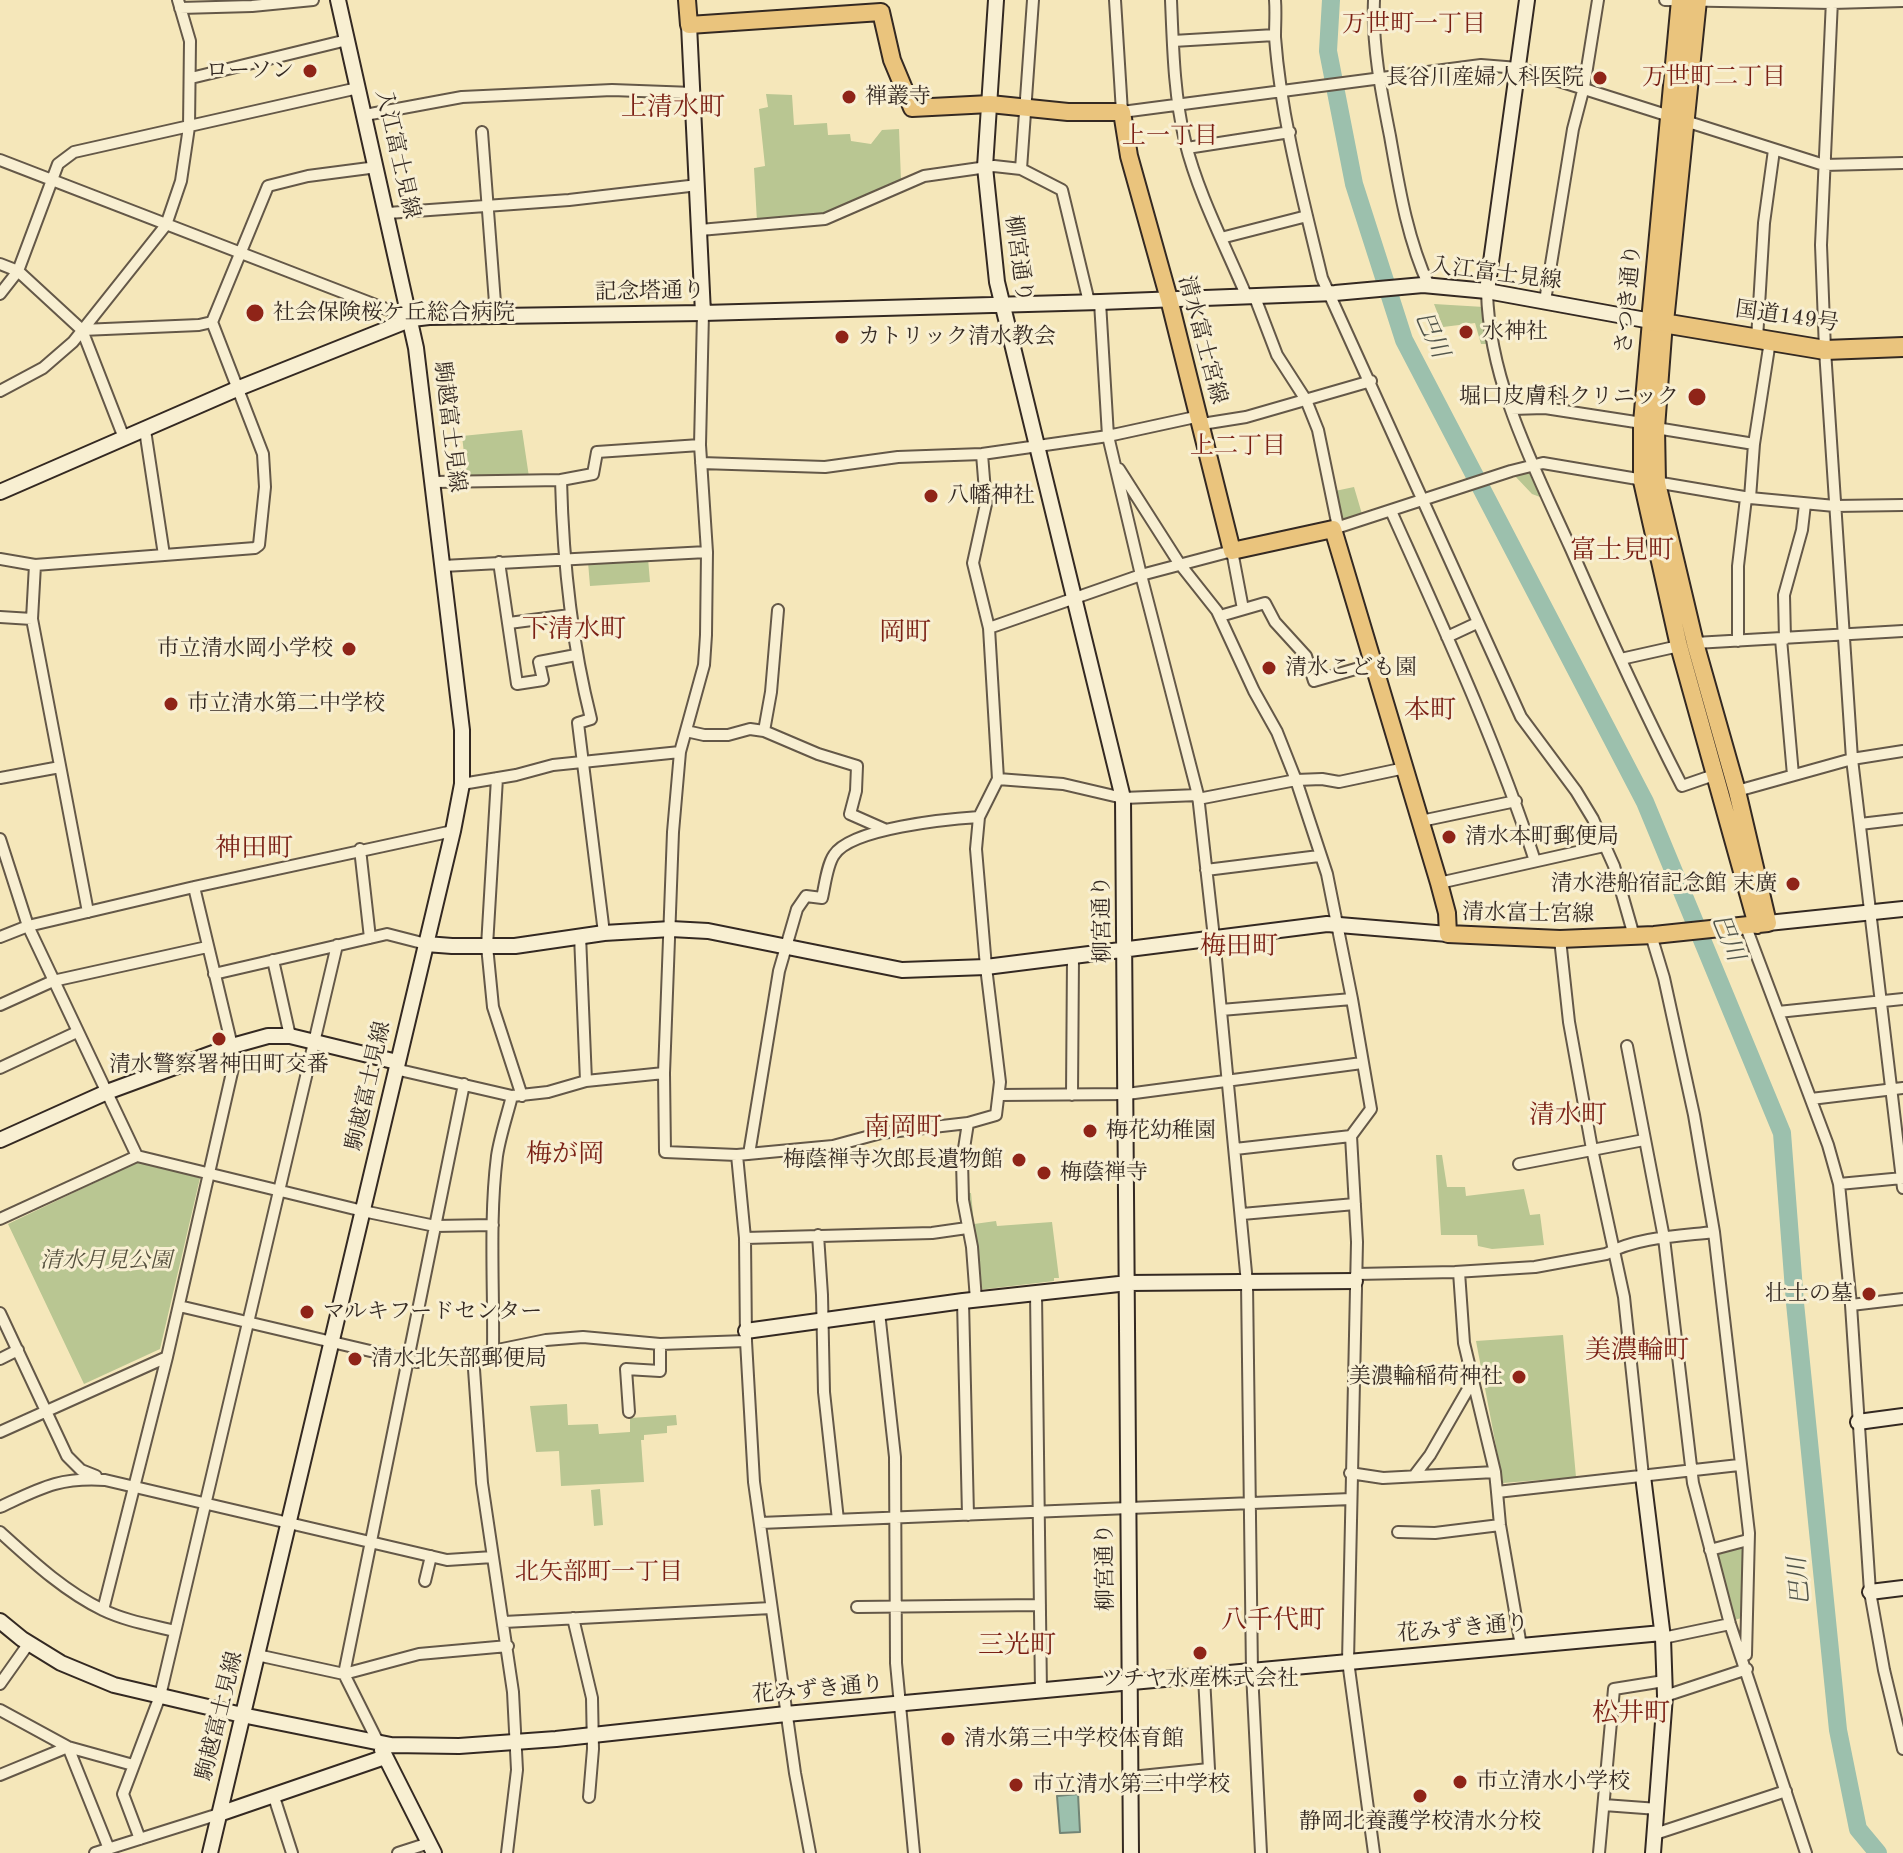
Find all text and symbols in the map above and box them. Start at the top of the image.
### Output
district label: 万世町一丁目 [1342,11,1486,39]
place label: ローソン [206,58,294,84]
marker: ローソン [301,62,319,80]
district label: 万世町二丁目 [1642,64,1786,92]
place label: 長谷川産婦人科医院 [1386,65,1584,91]
marker: 長谷川産婦人科医院 [1591,69,1609,87]
place label: 禅叢寺 [865,84,931,110]
street label: 入江富士見線 [369,87,425,221]
marker: 禅叢寺 [840,88,858,106]
district label: 上清水町 [621,92,725,124]
district label: 上一丁目 [1122,123,1218,151]
street label: 柳宮通り [999,214,1037,304]
street label: さつき通り [1611,243,1647,355]
street label: 入江富士見線 [1429,253,1563,295]
street label: 清水富士宮線 [1172,273,1232,407]
street label: 記念塔通り [595,278,705,306]
street label: 国道149号 [1734,297,1840,337]
place label: 社会保険桜ケ丘総合病院 [273,300,515,326]
marker: 社会保険桜ケ丘総合病院 [244,302,266,324]
water label: 巴川 [1408,307,1454,363]
place label: 水神社 [1482,319,1548,345]
marker: 水神社 [1457,323,1475,341]
place label: カトリック清水教会 [858,324,1056,350]
marker: カトリック清水教会 [833,328,851,346]
street label: 駒越富士見線 [428,360,470,494]
place label: 堀口皮膚科クリニック [1459,384,1679,410]
marker: 堀口皮膚科クリニック [1686,386,1708,408]
district label: 上二丁目 [1190,433,1286,461]
place label: 八幡神社 [947,483,1035,509]
marker: 八幡神社 [922,487,940,505]
district label: 富士見町 [1570,535,1674,567]
district label: 下清水町 [522,614,626,646]
district label: 岡町 [879,617,931,649]
place label: 市立清水岡小学校 [157,636,333,662]
marker: 市立清水岡小学校 [340,640,358,658]
place label: 清水こども園 [1285,655,1417,681]
marker: 清水こども園 [1260,659,1278,677]
place label: 市立清水第二中学校 [187,691,385,717]
marker: 市立清水第二中学校 [162,695,180,713]
district label: 本町 [1404,695,1456,727]
place label: 清水本町郵便局 [1465,824,1619,850]
marker: 清水本町郵便局 [1440,828,1458,846]
district label: 神田町 [215,833,293,865]
place label: 清水港船宿記念館 末廣 [1551,871,1777,897]
street label: 柳宮通り [1089,875,1117,963]
marker: 清水港船宿記念館 末廣 [1784,875,1802,893]
street label: 清水富士宮線 [1462,900,1594,928]
water label: 巴川 [1705,910,1749,966]
district label: 梅田町 [1200,931,1278,963]
street label: 駒越富士見線 [341,1019,397,1153]
marker: 清水警察署神田町交番 [210,1030,228,1048]
place label: 清水警察署神田町交番 [109,1052,329,1078]
district label: 清水町 [1529,1100,1607,1132]
district label: 南岡町 [864,1112,942,1144]
place label: 梅花幼稚園 [1106,1118,1216,1144]
marker: 梅花幼稚園 [1081,1122,1099,1140]
district label: 梅が岡 [526,1139,604,1171]
place label: 梅蔭禅寺次郎長遺物館 [783,1147,1003,1173]
marker: 梅蔭禅寺次郎長遺物館 [1010,1151,1028,1169]
place label: 梅蔭禅寺 [1060,1160,1148,1186]
marker: 梅蔭禅寺 [1035,1164,1053,1182]
park label: 清水月見公園 [40,1248,172,1274]
place label: 壮士の墓 [1765,1281,1853,1307]
marker: 壮士の墓 [1860,1285,1878,1303]
place label: マルキフードセンター [323,1299,542,1325]
marker: マルキフードセンター [298,1303,316,1321]
district label: 美濃輪町 [1585,1335,1689,1367]
place label: 清水北矢部郵便局 [371,1346,547,1372]
marker: 清水北矢部郵便局 [346,1350,364,1368]
place label: 美濃輪稲荷神社 [1349,1364,1503,1390]
marker: 美濃輪稲荷神社 [1510,1368,1528,1386]
street label: 柳宮通り [1092,1523,1120,1611]
water label: 巴川 [1784,1556,1816,1606]
district label: 北矢部町一丁目 [515,1559,683,1587]
district label: 八千代町 [1221,1605,1325,1637]
street label: 花みずき通り [1396,1610,1530,1648]
district label: 三光町 [978,1630,1056,1662]
marker: ツチヤ水産株式会社 [1191,1644,1209,1662]
street label: 駒越富士見線 [191,1649,249,1783]
place label: ツチヤ水産株式会社 [1101,1666,1299,1692]
street label: 花みずき通り [751,1671,885,1709]
district label: 松井町 [1592,1698,1670,1730]
place label: 清水第三中学校体育館 [964,1726,1184,1752]
marker: 清水第三中学校体育館 [939,1730,957,1748]
place label: 市立清水小学校 [1476,1769,1630,1795]
place label: 市立清水第三中学校 [1032,1772,1230,1798]
marker: 市立清水小学校 [1451,1773,1469,1791]
marker: 市立清水第三中学校 [1007,1776,1025,1794]
marker: 静岡北養護学校清水分校 [1411,1787,1429,1805]
place label: 静岡北養護学校清水分校 [1299,1809,1541,1835]

